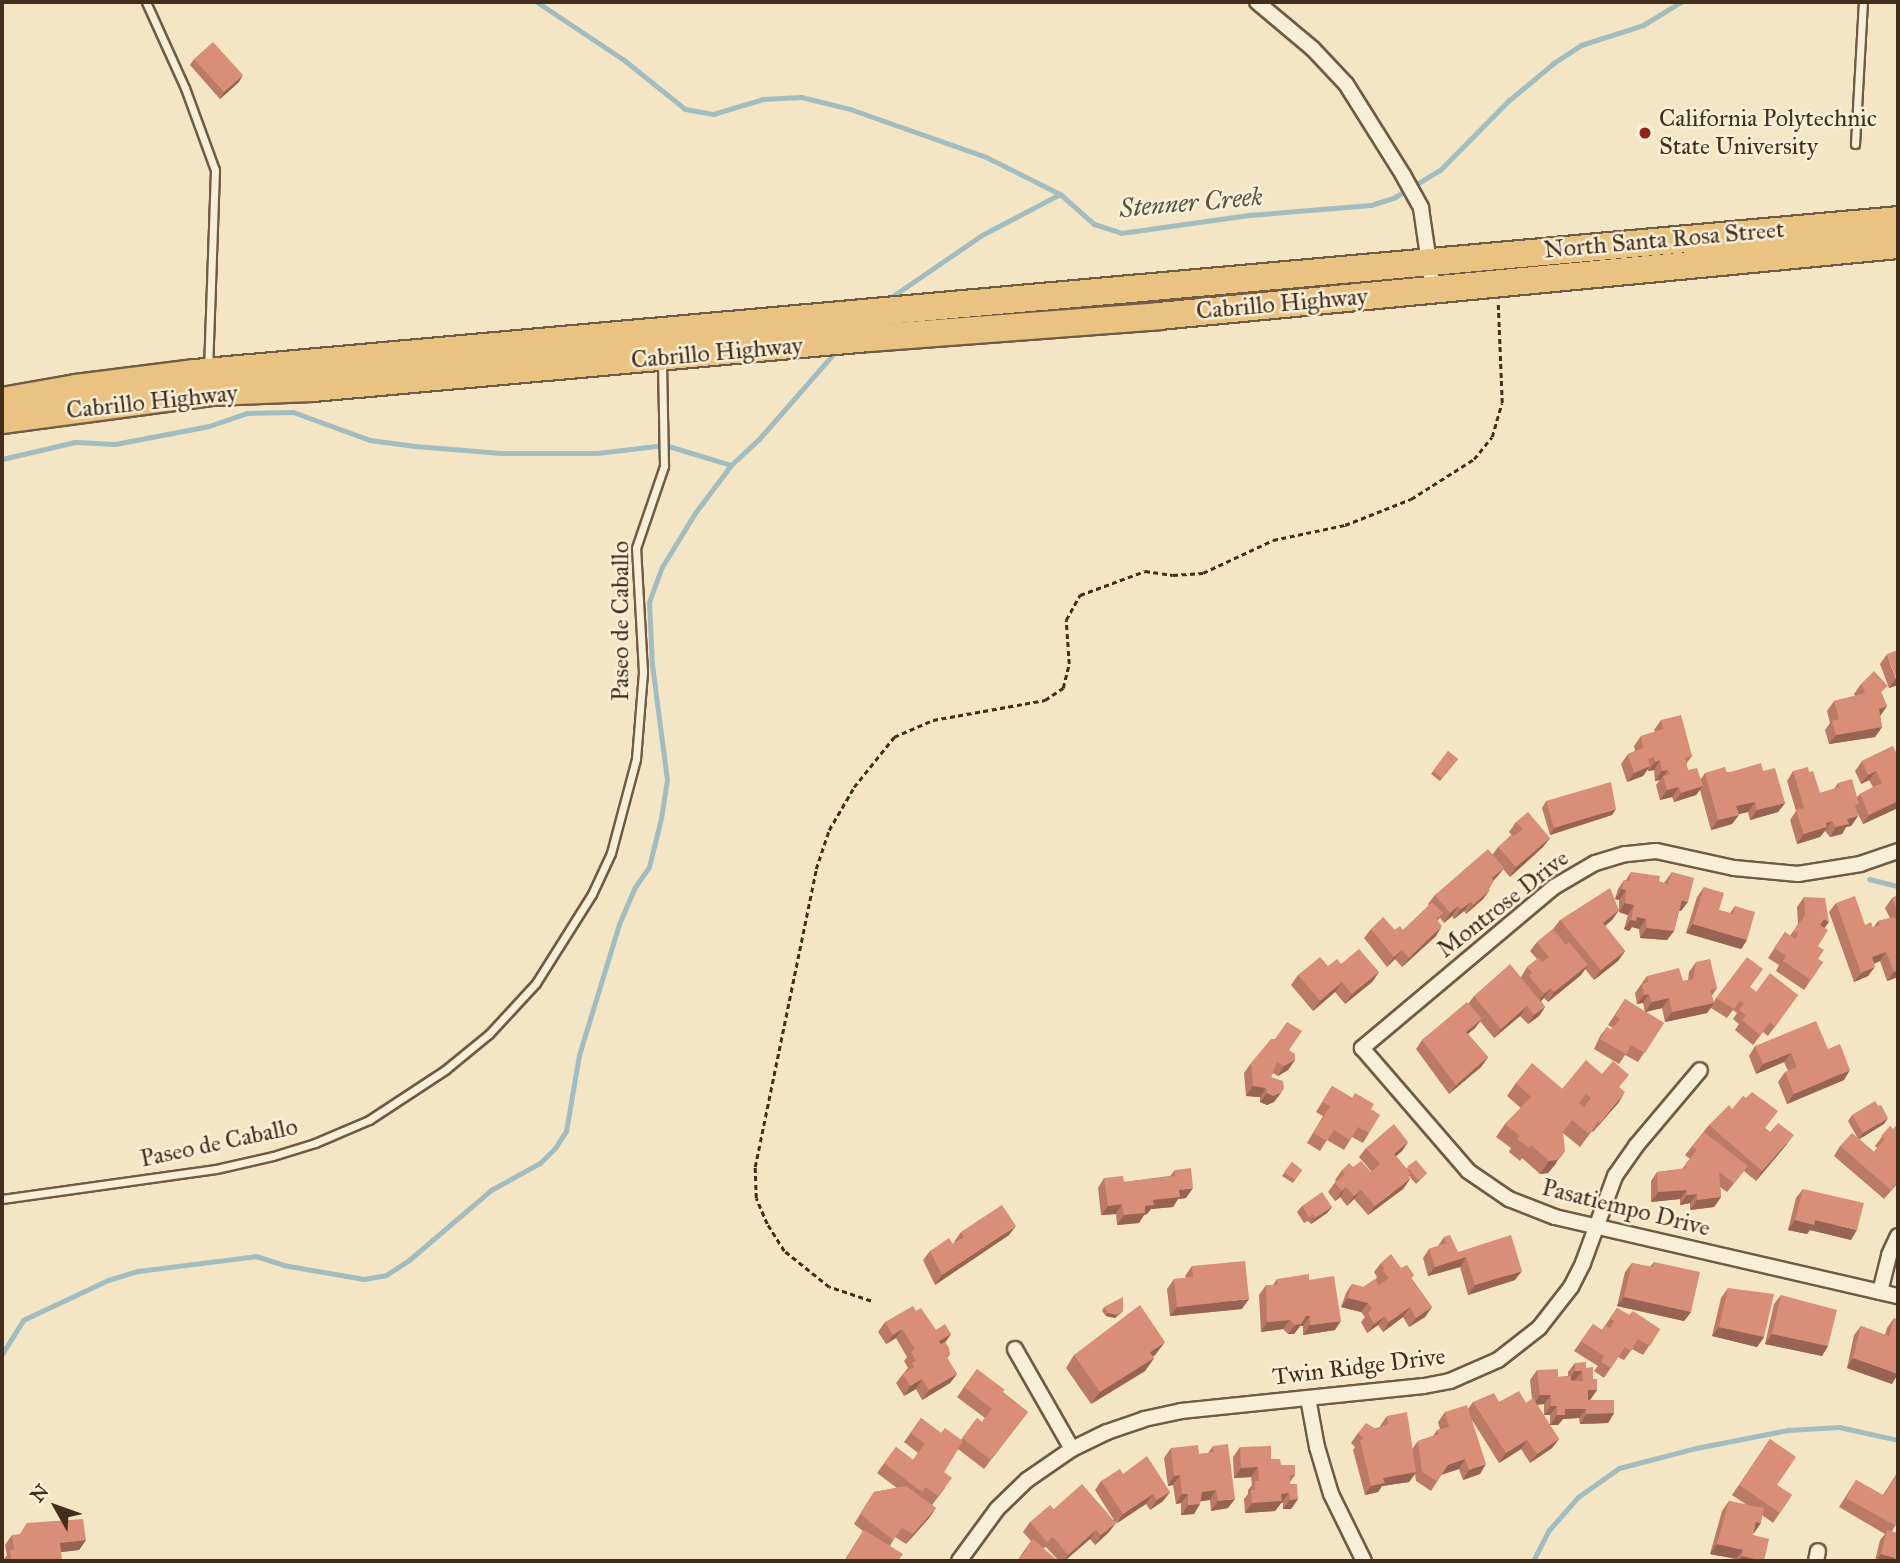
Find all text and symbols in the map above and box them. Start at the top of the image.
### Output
place label: California Polytechnic State University [1659,105,1877,161]
marker: California Polytechnic State University [1637,125,1653,141]
water label: Stenner Creek [1118,181,1264,225]
street label: North Santa Rosa Street [1543,215,1785,265]
street label: Cabrillo Highway [1195,282,1369,326]
street label: Cabrillo Highway [630,331,804,375]
street label: Cabrillo Highway [65,379,239,425]
street label: Paseo de Caballo [607,541,635,701]
street label: Montrose Drive [1432,844,1574,964]
street label: Paseo de Caballo [138,1112,300,1174]
street label: Pasatiempo Drive [1539,1173,1713,1243]
street label: Twin Ridge Drive [1271,1342,1447,1392]
north arrow [21,1472,91,1542]
text: N [26,1480,54,1507]

